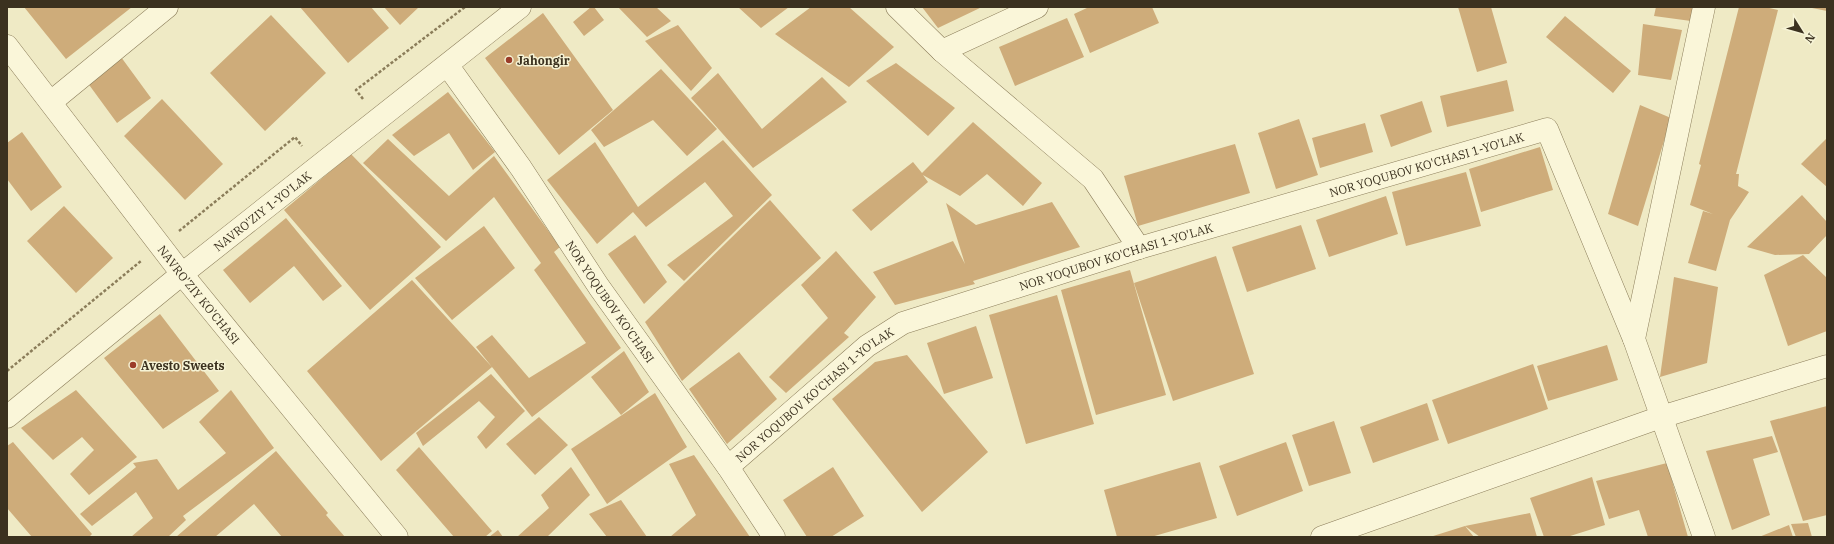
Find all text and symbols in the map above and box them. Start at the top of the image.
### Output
north arrow [1782,12,1822,52]
text: N [1802,30,1818,46]
place label: Jahongir [517,53,570,68]
marker: Jahongir [504,55,514,65]
street label: NOR YOQUBOV KO'CHASI 1-YO'LAK [1327,129,1526,200]
street label: NAVRO'ZIY 1-YO'LAK [210,167,314,254]
street label: NOR YOQUBOV KO'CHASI 1-YO'LAK [1017,219,1215,293]
street label: NOR YOQUBOV KO'CHASI [563,237,658,365]
street label: NAVRO'ZIY KO'CHASI [155,242,243,347]
street label: NOR YOQUBOV KO'CHASI 1-YO'LAK [732,323,897,465]
place label: Avesto Sweets [141,358,225,373]
marker: Avesto Sweets [128,360,138,370]

